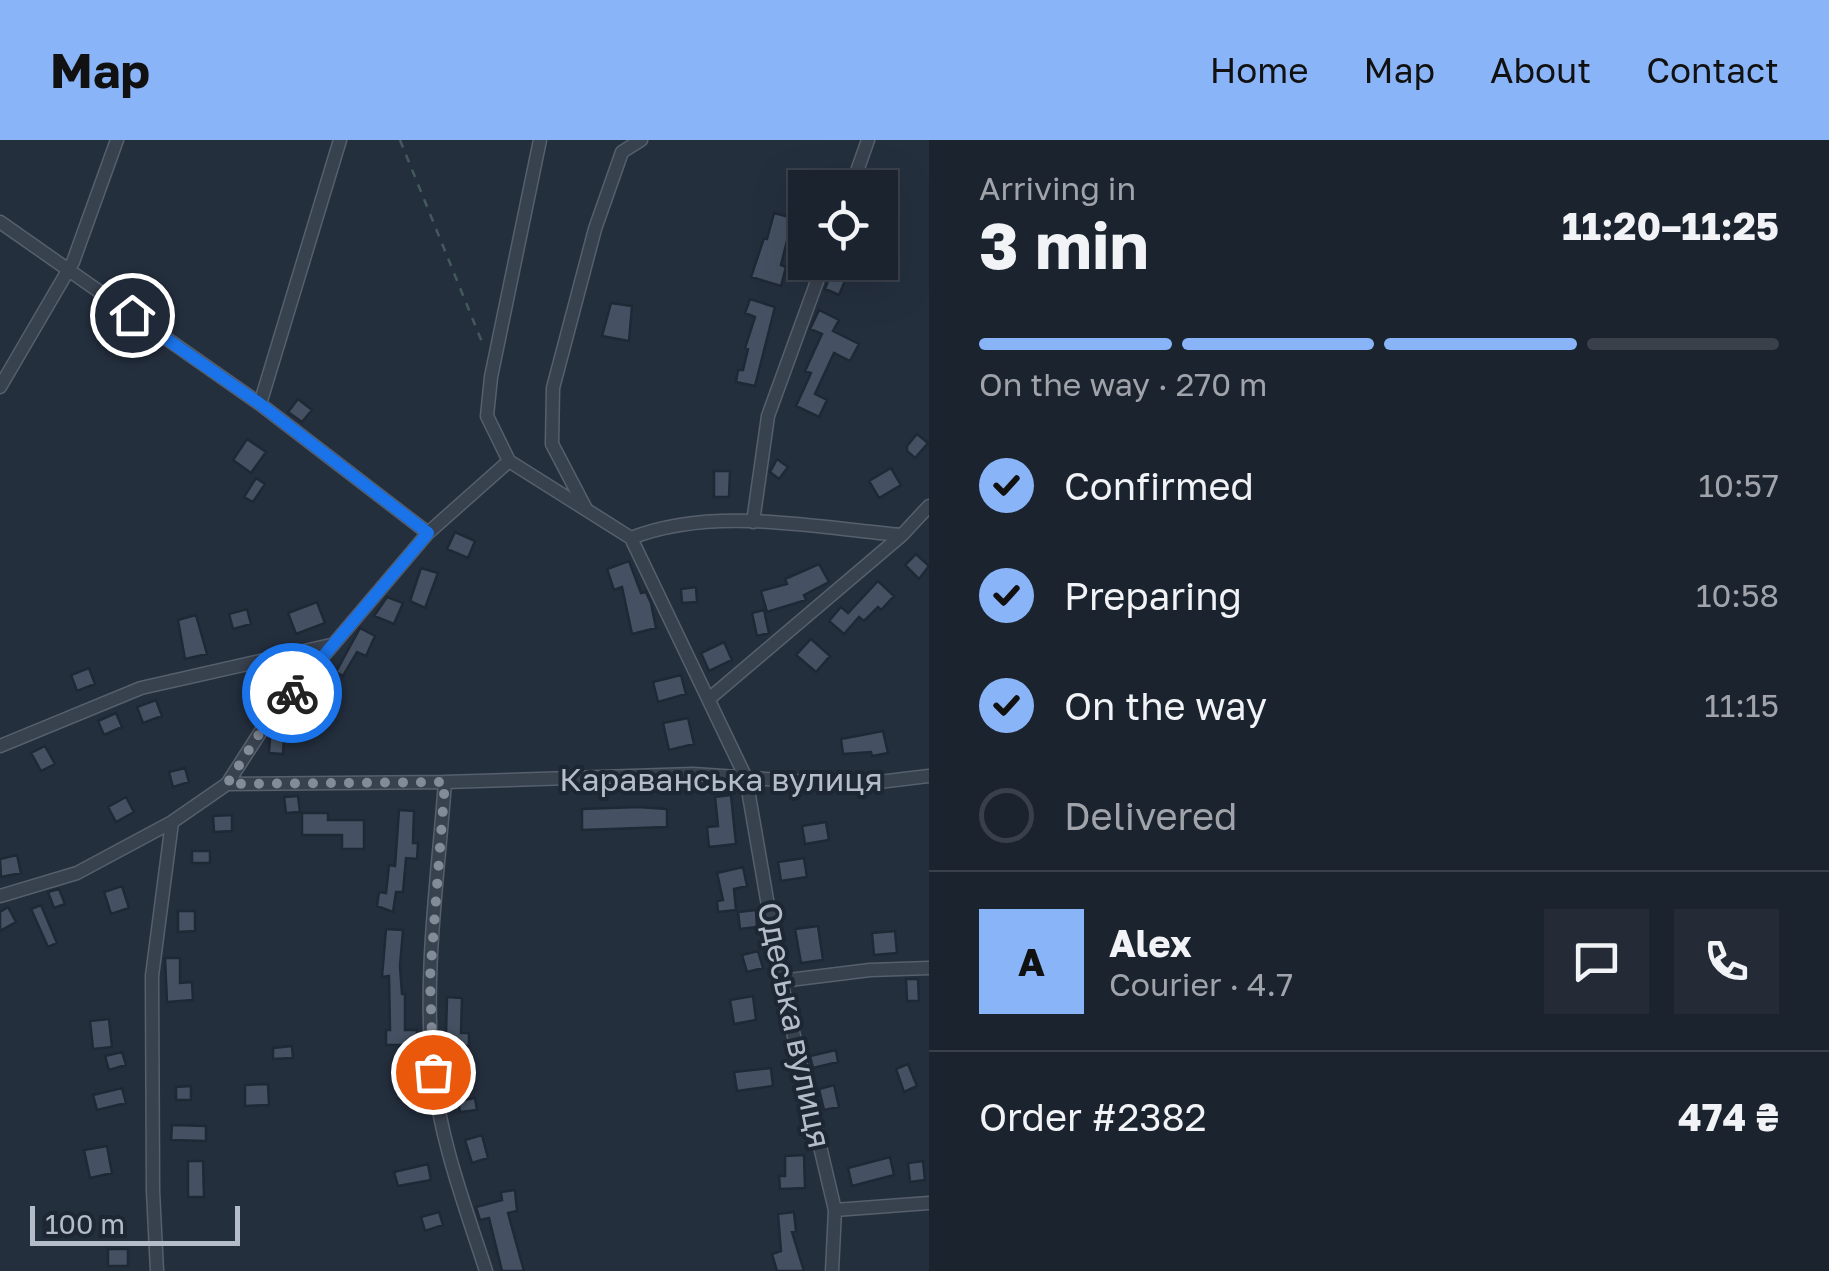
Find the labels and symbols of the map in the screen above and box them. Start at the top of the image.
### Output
pin [90,273,175,358]
courier [242,643,342,743]
street label: Караванська вулиця [559,760,883,798]
street label: Одеська вулиця [750,899,840,1151]
pin [391,1030,476,1115]
scale bar [30,1201,240,1246]

